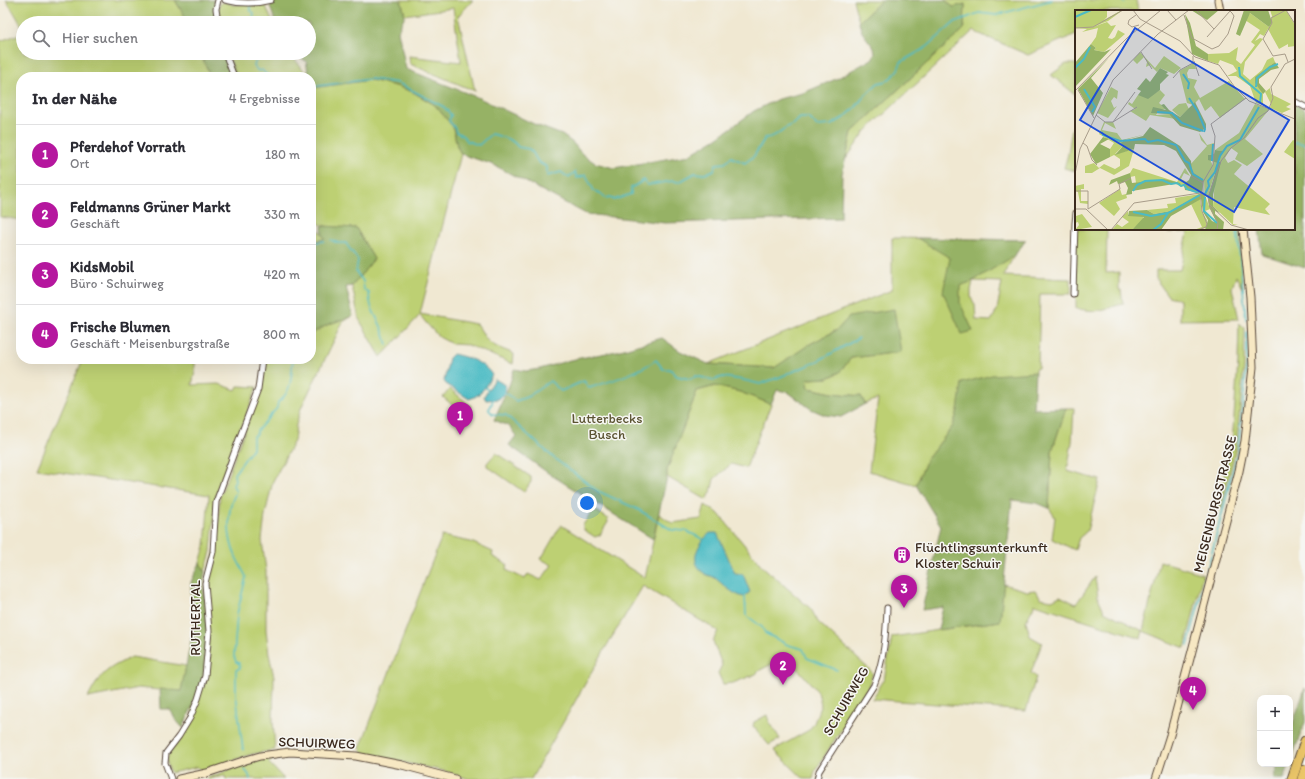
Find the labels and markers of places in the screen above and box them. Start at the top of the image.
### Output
pin: 1 [447,402,473,435]
place label: Flüchtlingsunterkunft Kloster Schuir [915,539,1048,572]
building icon: Flüchtlingsunterkunft Kloster Schuir [892,545,912,565]
pin: 3 [891,575,917,608]
pin: 2 [770,652,796,685]
pin: 4 [1180,677,1206,710]

